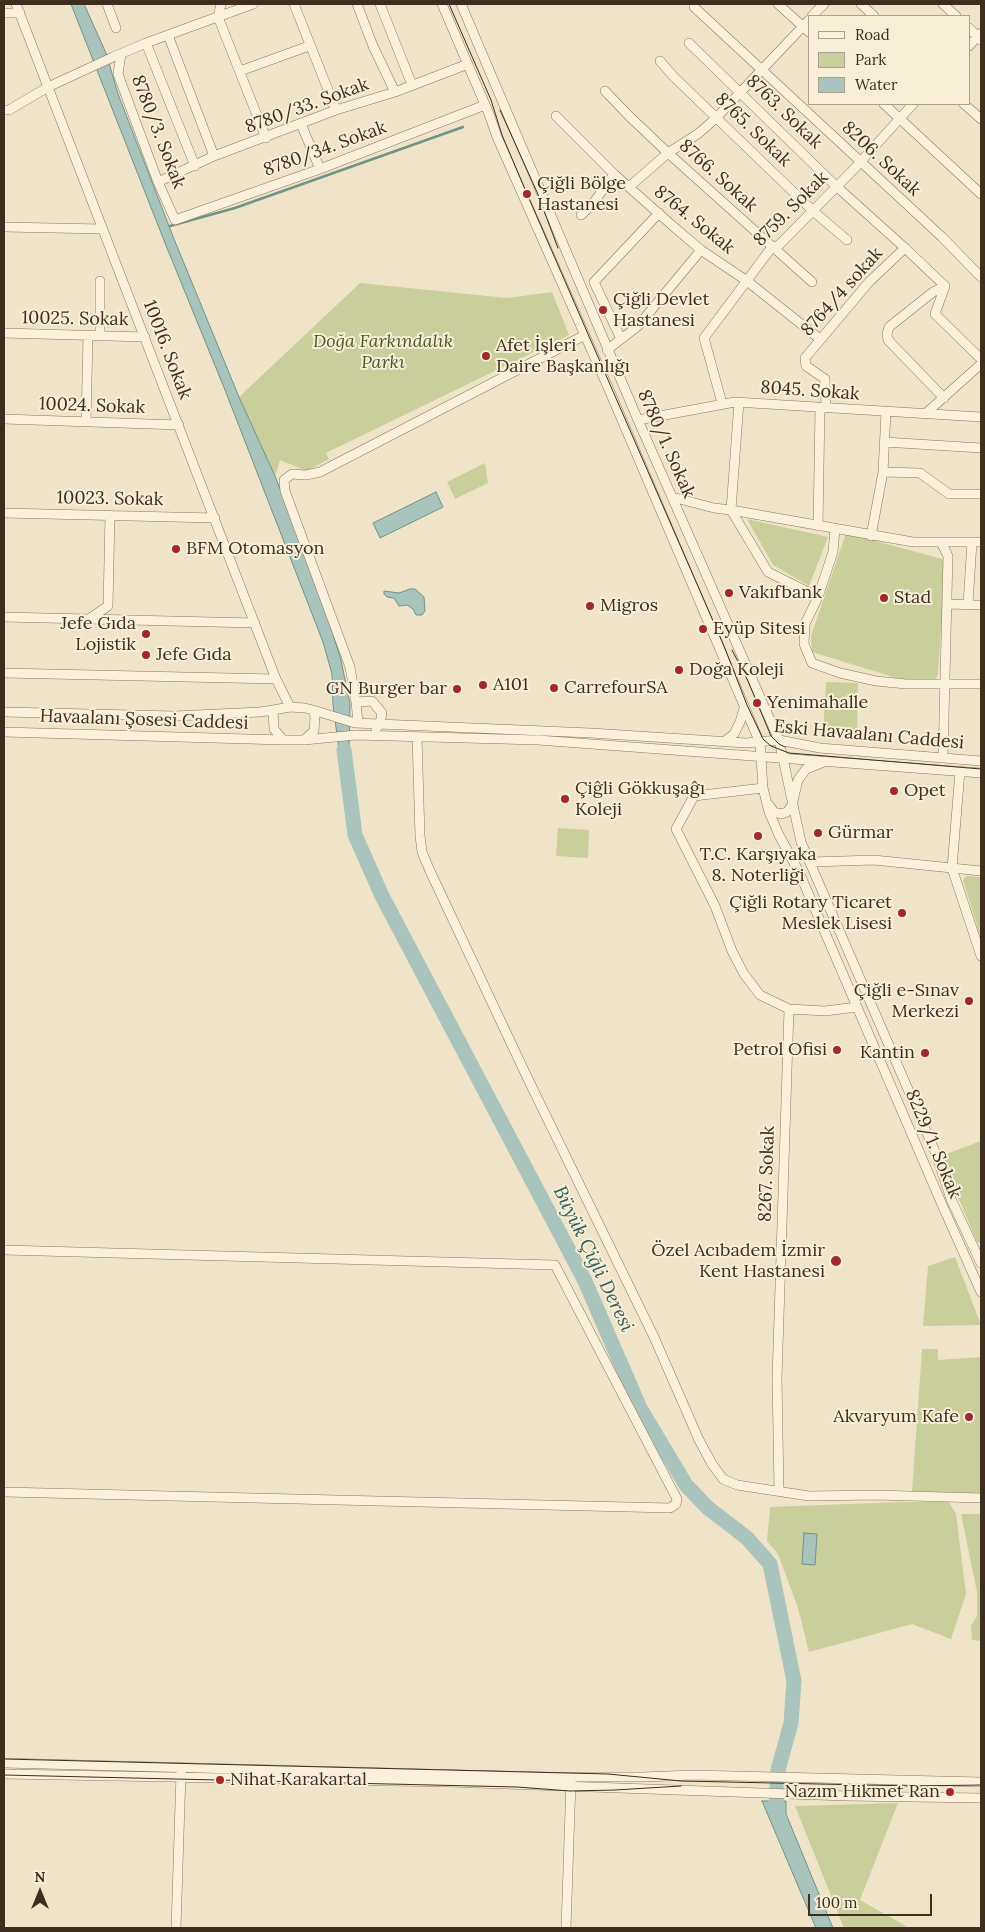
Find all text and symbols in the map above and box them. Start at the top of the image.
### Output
legend [808,15,970,105]
text: Road [855,25,890,44]
text: Park [855,50,886,69]
street label: 8763. Sokak [741,70,827,154]
street label: 8780/3. Sokak [126,72,190,192]
street label: 8780/33. Sokak [242,74,372,138]
text: Water [855,75,897,94]
street label: 8765. Sokak [711,88,795,172]
street label: 8780/34. Sokak [260,117,390,181]
street label: 8206. Sokak [837,117,925,201]
street label: 8766. Sokak [674,135,762,217]
street label: 8759. Sokak [749,167,833,251]
place label: Çiğli Bölge Hastanesi [537,173,626,215]
street label: 8764. Sokak [649,181,739,259]
marker: Çiğli Bölge Hastanesi [521,188,533,200]
street label: 8764/4 sokak [797,243,887,341]
place label: Çiğli Devlet Hastanesi [613,289,709,332]
street label: 10016. Sokak [138,297,196,403]
marker: Çiğli Devlet Hastanesi [597,304,609,316]
street label: 10025. Sokak [21,307,129,331]
park label: Doğa Farkındalık Parkı [313,331,453,374]
place label: Afet İşleri Daire Başkanlığı [496,335,630,378]
marker: Afet İşleri Daire Başkanlığı [480,350,492,362]
street label: 8045. Sokak [760,377,860,405]
street label: 8780/1. Sokak [632,386,700,502]
street label: 10024. Sokak [38,393,146,419]
street label: 10023. Sokak [56,487,164,511]
place label: BFM Otomasyon [186,538,324,560]
marker: BFM Otomasyon [170,543,182,555]
place label: Vakıfbank [739,582,822,604]
marker: Vakıfbank [723,587,735,599]
place label: Stad [894,587,931,609]
marker: Stad [878,592,890,604]
place label: Migros [600,595,658,617]
marker: Migros [584,600,596,612]
place label: Jefe Gıda Lojistik [61,613,136,656]
place label: Eyüp Sitesi [713,618,805,640]
marker: Eyüp Sitesi [697,623,709,635]
marker: Jefe Gıda Lojistik [140,628,152,640]
place label: Jefe Gıda [156,644,231,666]
marker: Jefe Gıda [140,649,152,661]
place label: Doğa Koleji [689,659,784,681]
marker: Doğa Koleji [673,664,685,676]
place label: A101 [493,674,529,696]
place label: CarrefourSA [564,677,668,699]
place label: GN Burger bar [326,678,447,700]
marker: A101 [477,679,489,691]
marker: CarrefourSA [548,682,560,694]
marker: GN Burger bar [451,683,463,695]
place label: Yenimahalle [767,692,868,714]
marker: Yenimahalle [751,697,763,709]
street label: Havaalanı Şosesi Caddesi [39,706,249,734]
street label: Eski Havaalanı Caddesi [773,716,965,754]
place label: Çiĝli Gökkuşaĝı Koleji [575,778,705,821]
place label: Opet [904,780,946,802]
marker: Opet [888,785,900,797]
marker: Çiĝli Gökkuşaĝı Koleji [559,793,571,805]
place label: Gürmar [828,822,893,844]
marker: Gürmar [812,827,824,839]
marker: T.C. Karşıyaka 8. Noterliği [752,830,764,842]
place label: T.C. Karşıyaka 8. Noterliği [700,844,816,886]
place label: Çiğli Rotary Ticaret Meslek Lisesi [729,892,892,934]
marker: Çiğli Rotary Ticaret Meslek Lisesi [896,907,908,919]
place label: Çiğli e-Sınav Merkezi [854,980,959,1022]
marker: Çiğli e-Sınav Merkezi [963,995,975,1007]
place label: Petrol Ofisi [733,1039,827,1061]
place label: Kantin [860,1042,915,1064]
marker: Petrol Ofisi [831,1044,843,1056]
marker: Kantin [919,1047,931,1059]
street label: 8229/1. Sokak [900,1086,966,1202]
street label: 8267. Sokak [755,1126,779,1222]
water label: Büyük Çiğli Deresi [548,1182,638,1336]
place label: Özel Acıbadem İzmir Kent Hastanesi [651,1240,825,1282]
marker: Özel Acıbadem İzmir Kent Hastanesi [829,1254,843,1268]
place label: Akvaryum Kafe [833,1406,959,1428]
marker: Akvaryum Kafe [963,1411,975,1423]
place label: Nihat Karakartal [230,1769,367,1791]
marker: Nihat Karakartal [214,1774,226,1786]
place label: Nazım Hikmet Ran [784,1781,940,1803]
marker: Nazım Hikmet Ran [944,1786,956,1798]
north arrow [15,1867,65,1917]
text: N [35,1868,45,1886]
scale bar [810,1884,934,1916]
text: 100 m [816,1893,857,1912]

